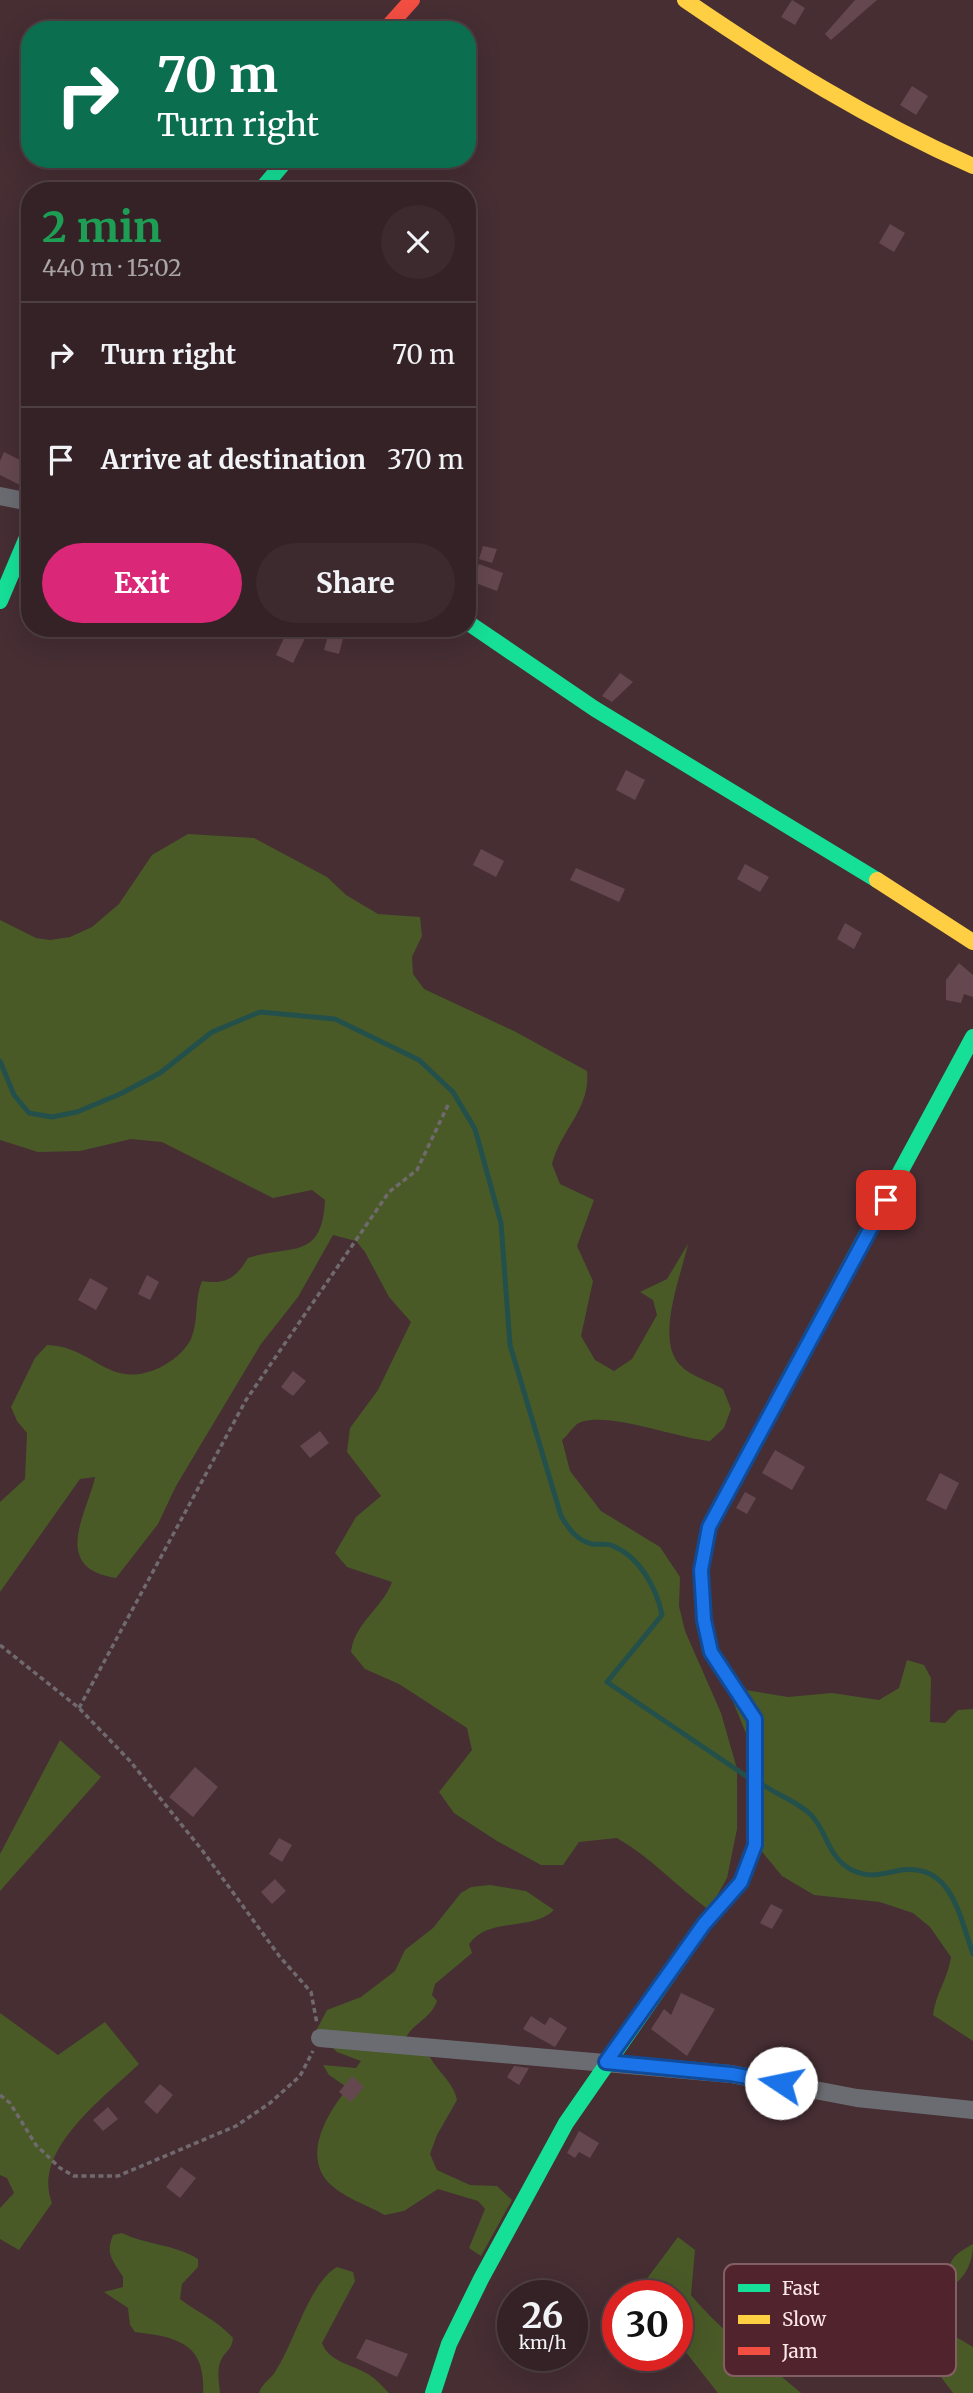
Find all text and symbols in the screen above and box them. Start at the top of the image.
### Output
text: 70 m [157,44,278,105]
icon: right [42,49,133,140]
text: Turn right [157,105,319,145]
text: 2 min [42,201,162,253]
button: close [381,205,455,279]
text: 440 m · 15:02 [42,253,182,282]
icon: right [42,336,80,374]
text: Turn right [101,338,236,371]
text: 70 m [392,338,455,371]
icon: arrive [42,441,80,479]
text: Arrive at destination [101,443,366,476]
text: 370 m [387,443,464,476]
button: Exit [42,543,242,623]
button: Share [256,543,455,623]
pin [856,1170,916,1230]
icon: arrive [867,1181,905,1219]
position arrow [744,2046,818,2120]
legend [724,2264,956,2376]
text: Fast [782,2276,820,2300]
speed limit sign: 30 [602,2280,693,2371]
text: 26 [522,2294,563,2338]
text: Slow [782,2307,827,2331]
text: km/h [519,2331,566,2354]
text: Jam [781,2339,818,2363]

